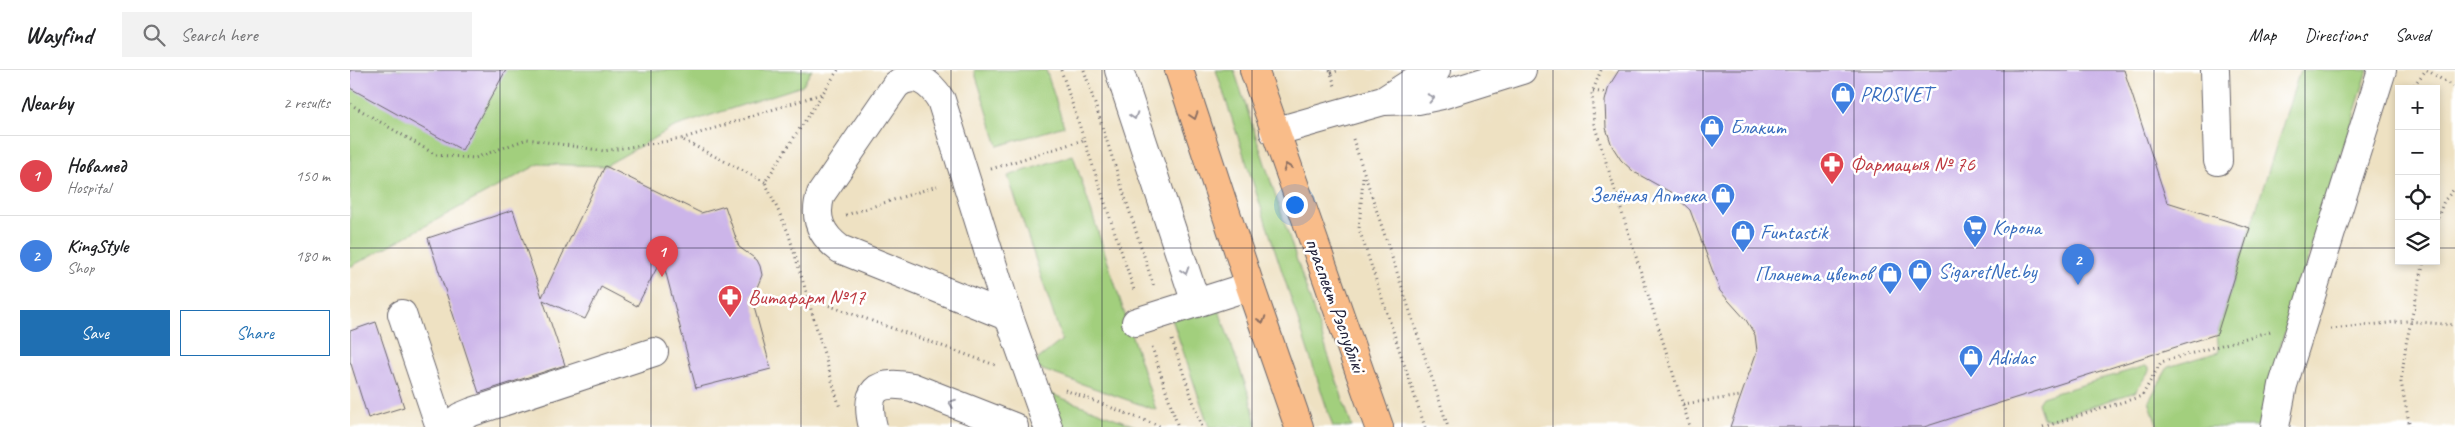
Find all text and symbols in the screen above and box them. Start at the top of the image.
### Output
search box [122,12,472,57]
text: Wayfind [25,20,92,50]
icon: search [140,21,168,49]
text: Search here [180,23,258,47]
text: Map [2249,24,2276,46]
text: Directions [2304,24,2367,46]
text: Saved [2395,24,2430,46]
shop icon: PROSVET [1830,81,1856,115]
place label: PROSVET [1860,81,1937,107]
map controls [2395,85,2440,265]
button: + [2395,85,2440,130]
text: Nearby [20,90,73,116]
text: 2 results [283,93,330,113]
one-way arrow [1427,93,1435,103]
one-way arrow [1128,112,1138,120]
one-way arrow [1188,112,1198,120]
shop icon: Блакит [1699,114,1725,148]
place label: Блакит [1730,114,1787,140]
button: − [2395,130,2440,175]
pharmacy icon: Фармацыя № 76 [1819,151,1845,185]
place label: Фармацыя № 76 [1850,151,1976,177]
text: Новамед [67,154,126,178]
one-way arrow [1282,163,1292,171]
text: 1 [32,166,40,186]
text: 150 m [296,166,330,186]
button: locate [2395,175,2440,220]
text: Hospital [67,178,111,198]
place label: Зелёная Аптека [1589,182,1708,208]
shop icon: Зелёная Аптека [1710,182,1736,216]
your location [1282,192,1308,218]
supermarket icon: Корона [1962,214,1988,248]
place label: Корона [1992,214,2044,240]
shop icon: Funtastik [1730,219,1756,253]
place label: Funtastik [1760,219,1829,245]
button: layers [2395,220,2440,265]
text: KingStyle [67,234,128,258]
street label: праспект Рэспублікі [1300,234,1373,379]
pin: 1 [646,236,678,277]
pin: 2 [2062,244,2094,285]
text: 2 [32,246,40,266]
text: 180 m [296,246,330,266]
text: Shop [67,258,94,278]
shop icon: SigaretNet.by [1907,258,1933,292]
place label: SigaretNet.by [1938,258,2039,284]
place label: Планета цветов [1755,261,1877,287]
shop icon: Планета цветов [1877,261,1903,295]
one-way arrow [1179,266,1189,274]
pharmacy icon: Витафарм №17 [717,284,743,318]
place label: Витафарм №17 [748,284,867,310]
button: Save [20,310,170,356]
button: Share [180,310,330,356]
one-way arrow [1256,316,1266,324]
shop icon: Adidas [1958,344,1984,378]
place label: Adidas [1988,344,2036,370]
one-way arrow [948,399,957,409]

